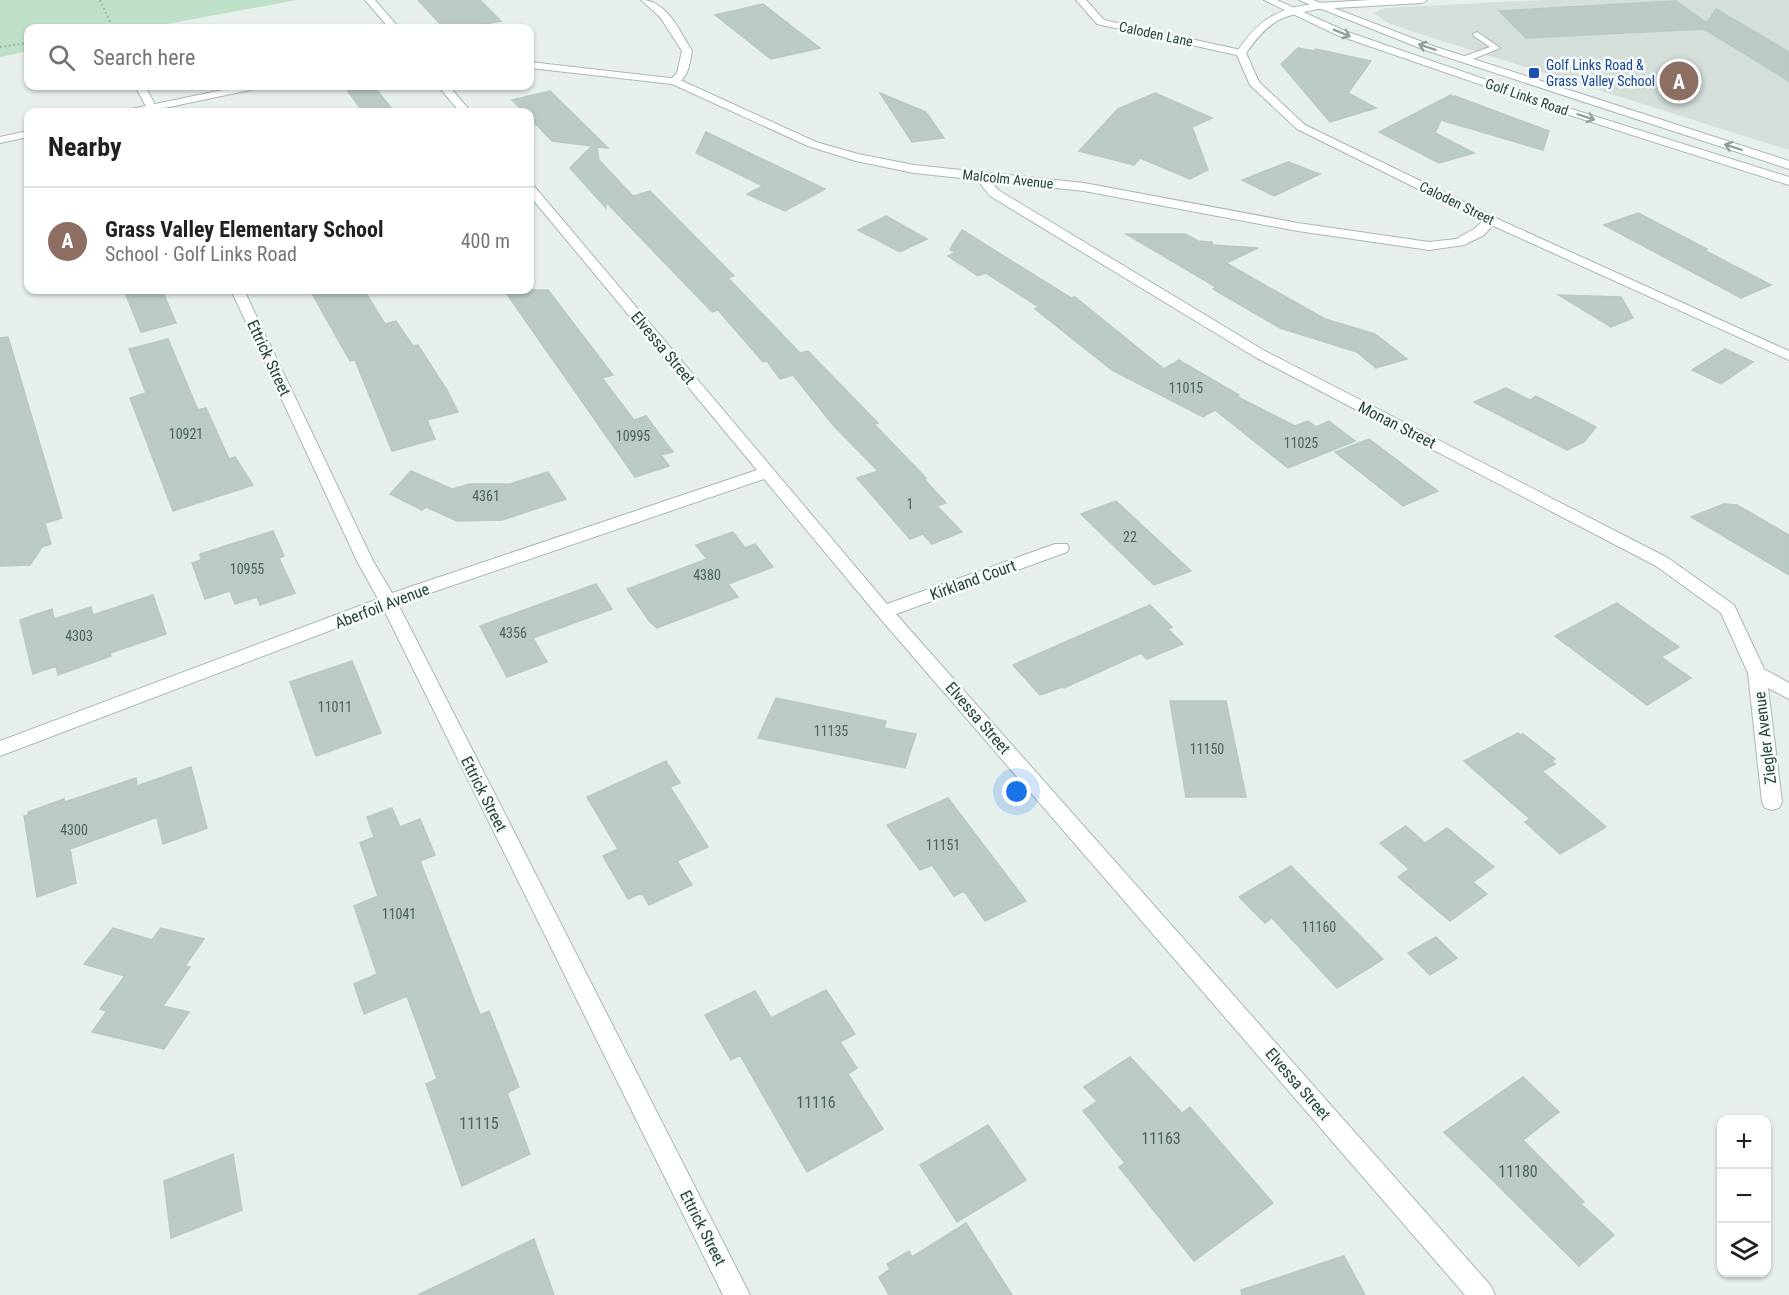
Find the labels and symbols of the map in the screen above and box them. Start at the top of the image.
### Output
street label: Caloden Lane [1118,18,1195,50]
one-way arrow [1333,28,1351,39]
one-way arrow [1418,40,1437,51]
place label: Golf Links Road & Grass Valley School [1546,57,1655,89]
pin: A [1660,58,1698,104]
marker: Golf Links Road & Grass Valley School [1527,66,1541,80]
street label: Golf Links Road [1483,75,1571,119]
one-way arrow [1576,112,1595,123]
one-way arrow [1724,140,1743,151]
street label: Malcolm Avenue [962,166,1055,192]
street label: Caloden Street [1417,178,1497,228]
street label: Elvessa Street [627,308,699,389]
street label: Ettrick Street [243,317,295,399]
house number: 11015 [1169,380,1203,396]
street label: Monan Street [1355,397,1439,453]
house number: 10921 [169,426,203,442]
house number: 10995 [616,428,650,444]
house number: 11025 [1284,435,1318,451]
house number: 4361 [472,488,500,504]
house number: 1 [907,496,913,512]
house number: 22 [1123,529,1137,545]
street label: Kirkland Court [927,556,1019,604]
house number: 10955 [230,561,264,577]
house number: 4380 [693,567,721,583]
street label: Aberfoil Avenue [332,579,432,633]
house number: 4356 [499,625,527,641]
house number: 4303 [65,628,93,644]
street label: Elvessa Street [942,678,1015,758]
street label: Ziegler Avenue [1750,691,1780,785]
house number: 11011 [318,699,352,715]
house number: 11135 [814,723,848,739]
house number: 11150 [1190,741,1224,757]
street label: Ettrick Street [457,753,511,835]
your location [1002,777,1031,806]
house number: 4300 [60,822,88,838]
house number: 11151 [926,837,960,853]
house number: 11041 [382,906,416,922]
house number: 11160 [1302,919,1336,935]
street label: Elvessa Street [1262,1044,1335,1124]
house number: 11116 [796,1093,836,1112]
house number: 11115 [459,1114,499,1133]
house number: 11163 [1141,1129,1181,1148]
house number: 11180 [1498,1162,1538,1181]
street label: Ettrick Street [676,1187,730,1269]

